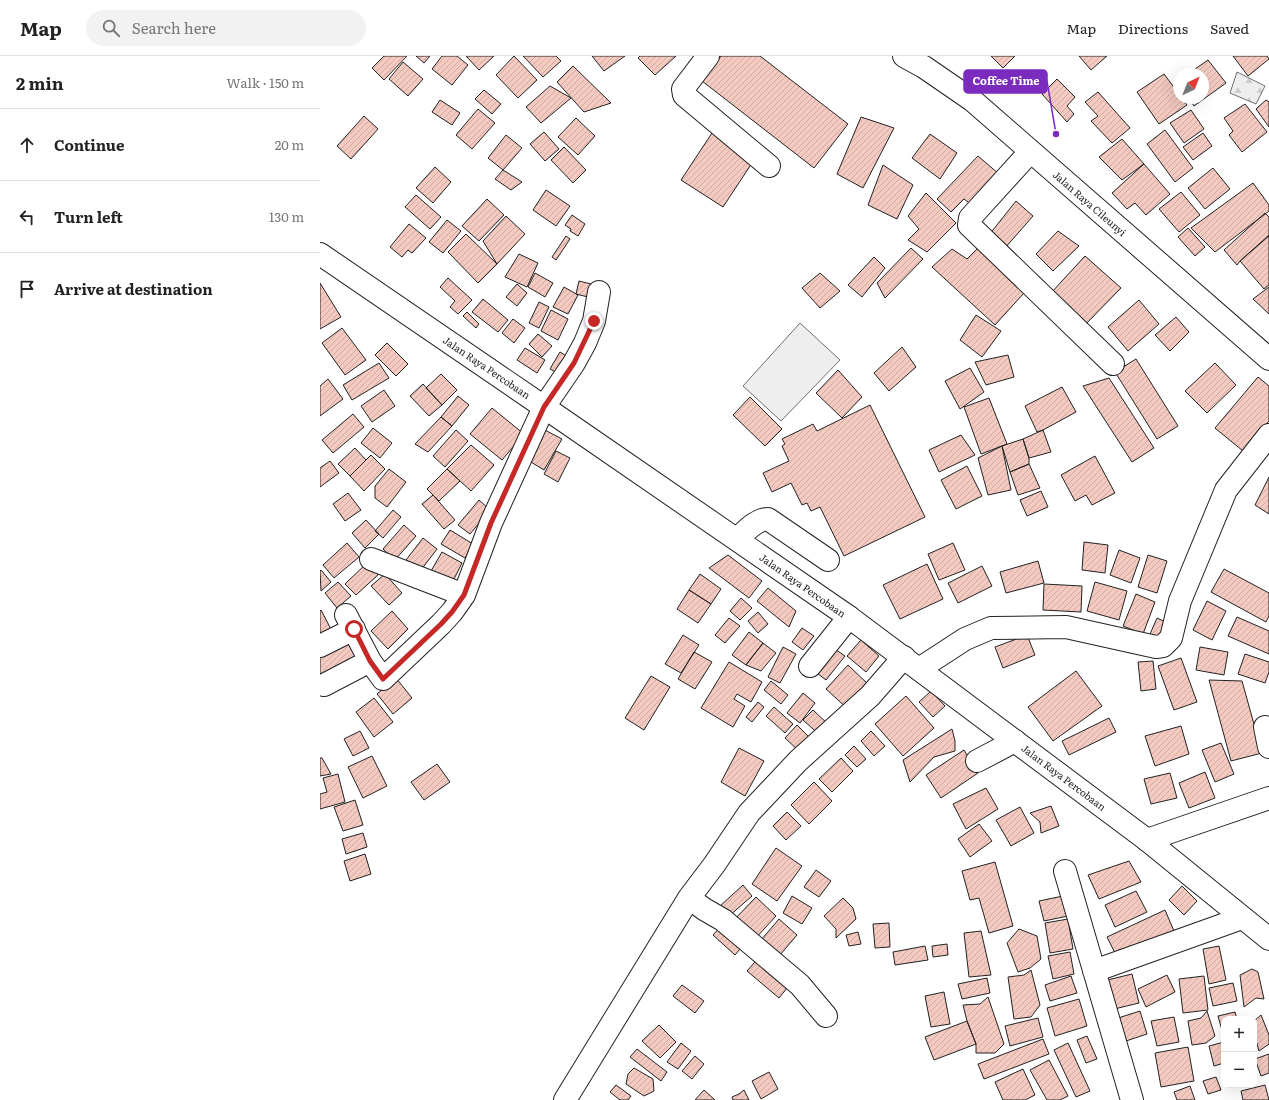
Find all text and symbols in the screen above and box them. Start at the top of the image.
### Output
search box [86,10,366,46]
text: Map [20,14,62,42]
text: Search here [132,16,216,39]
icon: search [100,17,122,39]
text: Map [1066,18,1096,38]
text: Directions [1118,18,1188,38]
text: Saved [1210,18,1249,38]
north arrow [1173,68,1209,104]
text: 2 min [16,70,64,95]
callout: Coffee Time [964,70,1047,93]
text: Coffee Time [972,72,1040,88]
text: Walk · 150 m [227,73,304,92]
text: Continue [54,133,124,156]
icon: ahead [16,134,38,156]
text: 20 m [275,135,304,154]
street label: Jalan Raya Cileunyi [1050,167,1131,240]
text: Turn left [54,205,123,228]
icon: left [16,206,38,228]
text: 130 m [269,207,304,226]
text: Arrive at destination [54,277,213,300]
icon: arrive [16,278,38,300]
route end [585,312,603,330]
street label: Jalan Raya Percobaan [440,332,534,402]
street label: Jalan Raya Percobaan [757,549,850,621]
route start [345,620,363,638]
street label: Jalan Raya Percobaan [1019,740,1110,814]
map controls [1221,1016,1257,1088]
button: + [1221,1016,1257,1052]
button: − [1221,1052,1257,1088]

